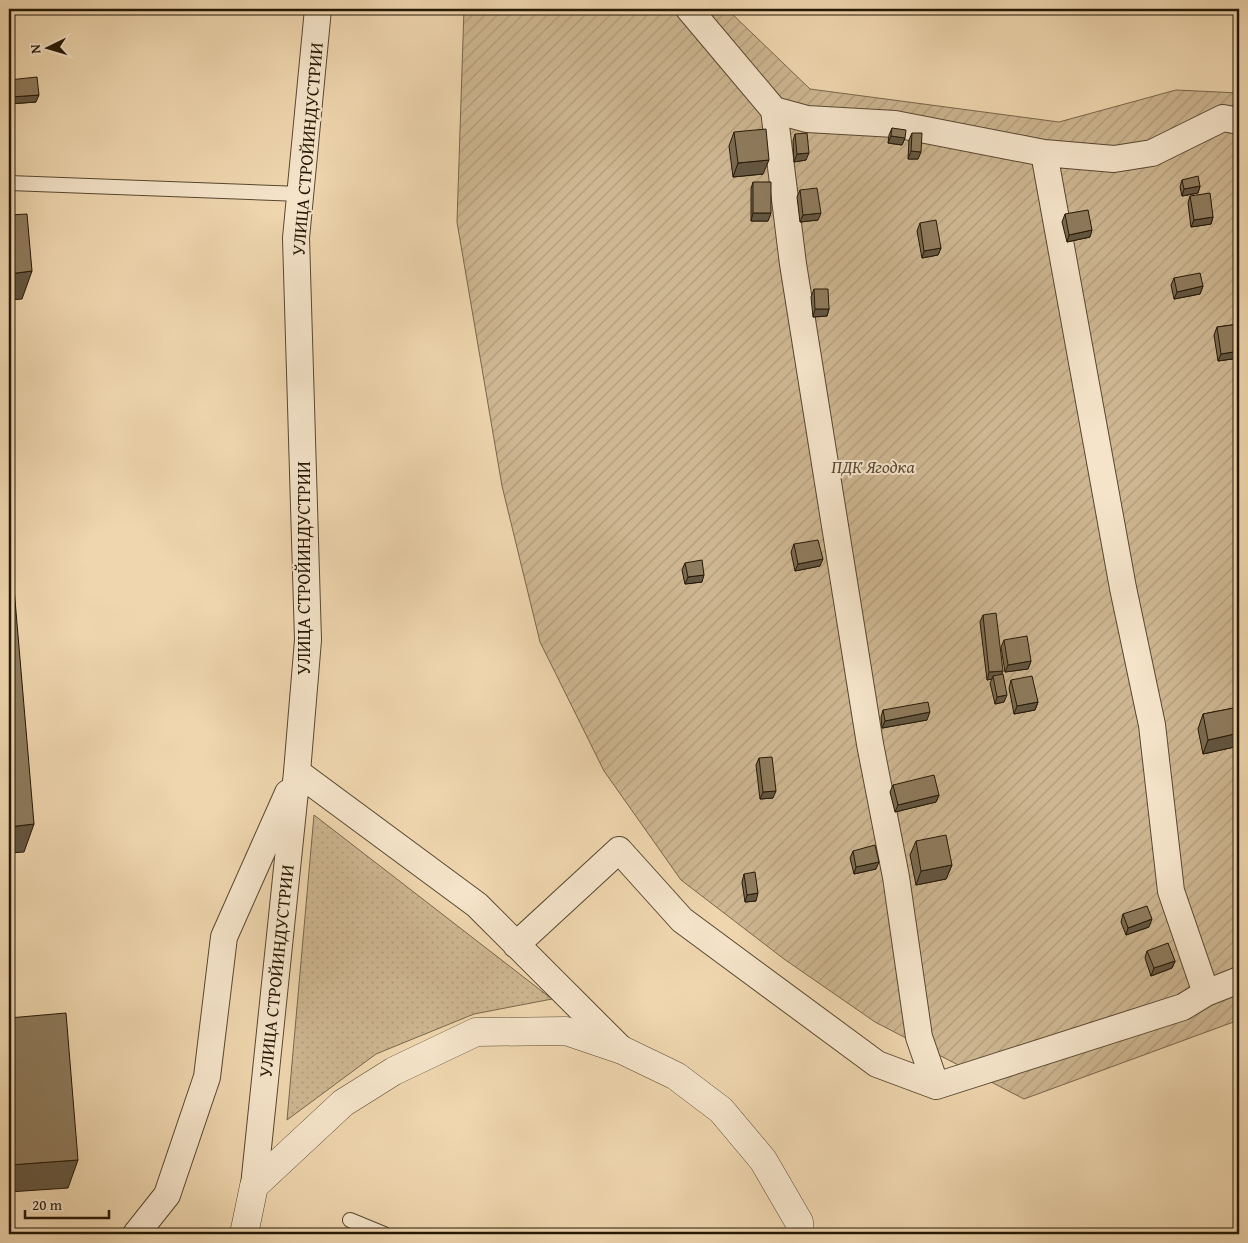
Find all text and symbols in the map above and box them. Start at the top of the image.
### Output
north arrow [22,22,72,72]
street label: УЛИЦА СТРОЙИНДУСТРИИ [284,41,330,257]
text: N [25,43,45,55]
park label: ПДК Ягодка [831,453,915,480]
street label: УЛИЦА СТРОЙИНДУСТРИИ [290,461,317,675]
street label: УЛИЦА СТРОЙИНДУСТРИИ [251,863,301,1079]
scale bar [25,1188,109,1220]
text: 20 m [32,1194,63,1215]

